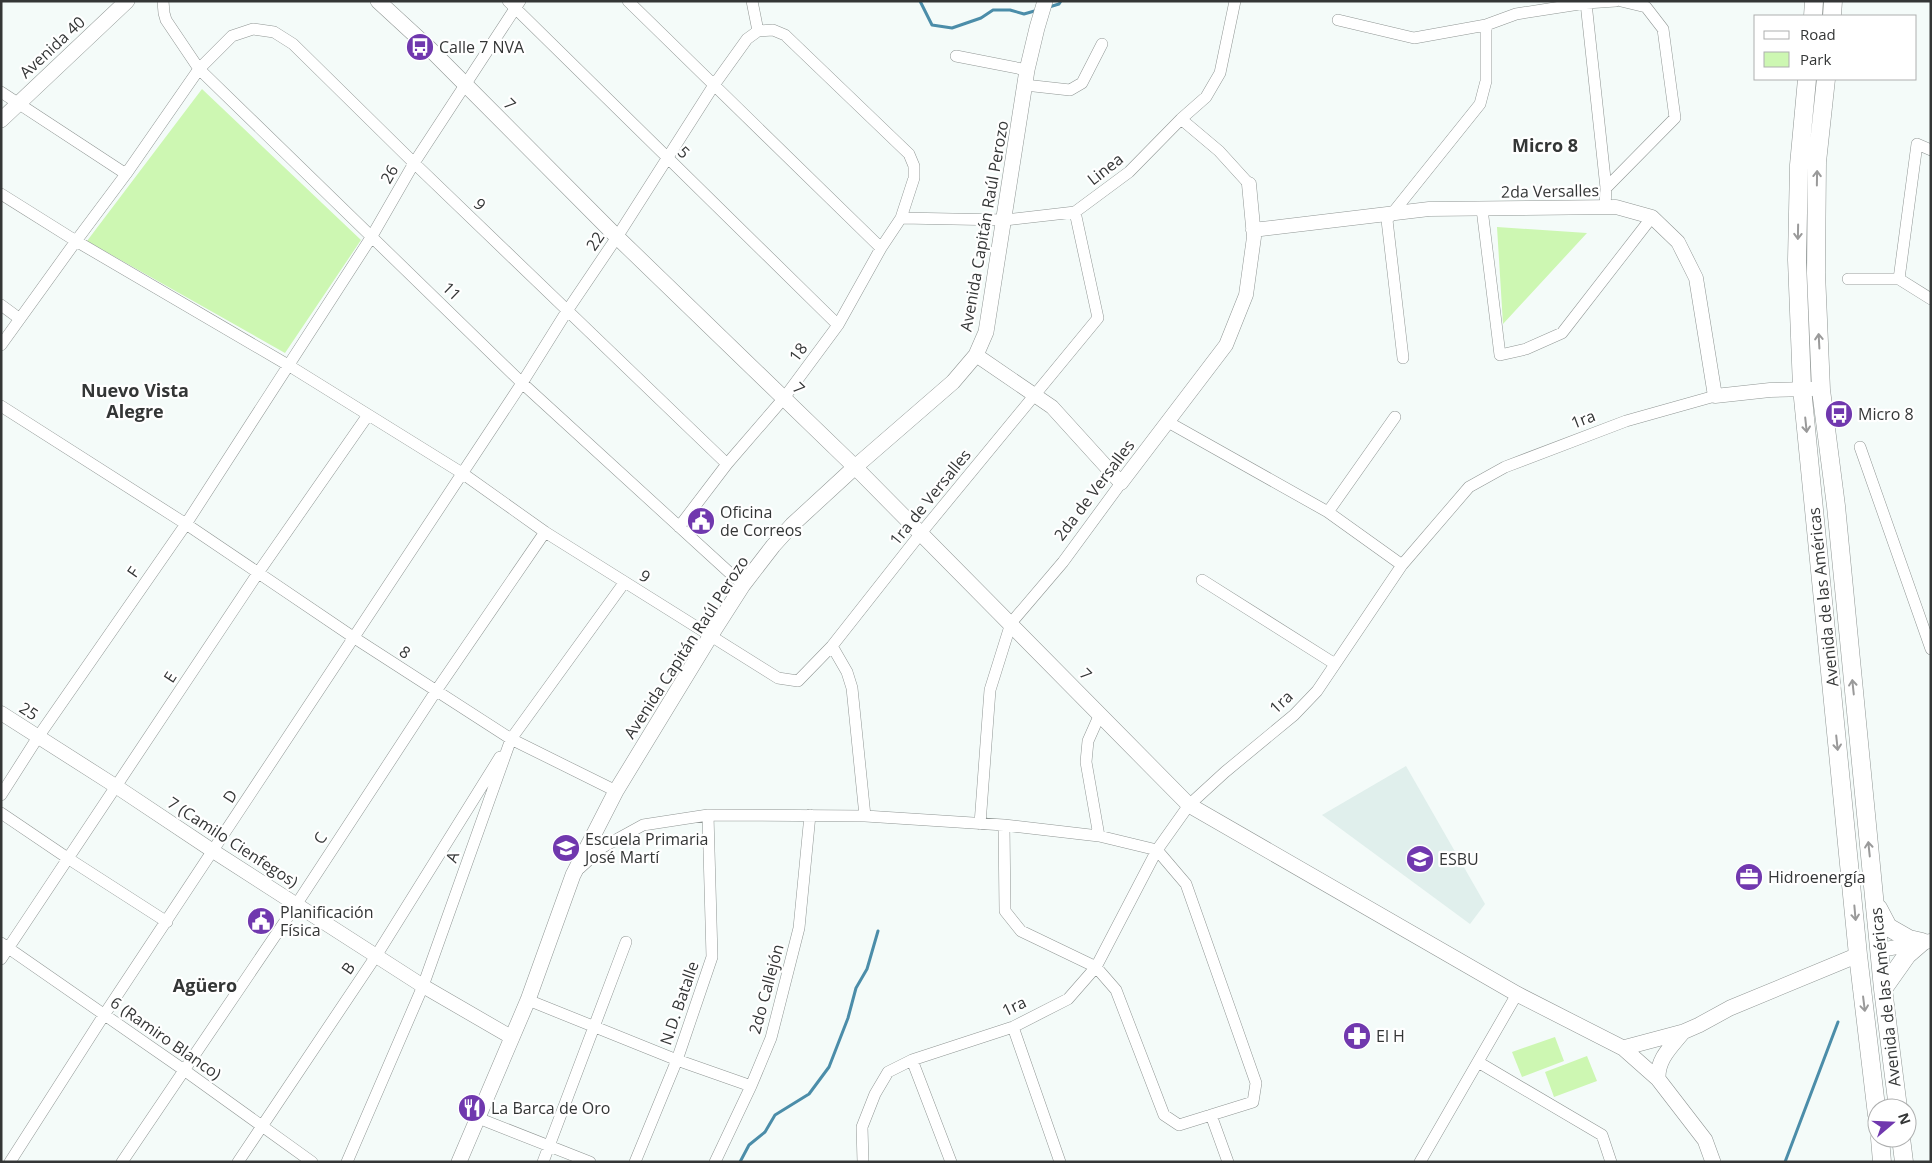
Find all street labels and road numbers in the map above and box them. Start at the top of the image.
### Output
street label: Avenida 40 [14,11,90,83]
street label: 7 [499,93,521,115]
street label: Avenida Capitán Raúl Perozo [955,119,1013,333]
street label: 5 [673,141,695,163]
street label: Linea [1082,148,1128,190]
street label: 26 [375,161,403,187]
street label: 2da Versalles [1501,179,1599,203]
street label: 9 [469,193,491,215]
street label: 22 [581,227,609,255]
street label: 11 [438,277,466,305]
street label: 18 [784,338,812,366]
street label: 7 [788,377,810,399]
street label: 1ra [1568,404,1598,434]
street label: 2da de Versalles [1049,435,1139,545]
street label: 1ra de Versalles [884,444,976,550]
street label: Avenida de las Américas [1803,506,1843,688]
street label: Avenida Capitán Raúl Perozo [619,551,753,743]
street label: F [122,562,144,582]
street label: 9 [635,564,655,588]
street label: 8 [395,640,415,664]
street label: 7 [1075,663,1097,685]
street label: E [158,667,182,687]
street label: 1ra [1265,686,1297,718]
street label: 25 [15,697,43,725]
street label: D [218,785,242,807]
street label: 7 (Camilo Cienfegos) [163,791,303,893]
street label: C [308,828,332,848]
street label: A [440,848,464,866]
street label: Avenida de las Américas [1865,906,1905,1088]
street label: 2do Callejón [743,942,789,1036]
street label: B [336,958,360,978]
street label: N.D. Batalle [654,958,704,1048]
street label: 6 (Ramiro Blanco) [106,991,226,1085]
street label: 1ra [998,991,1030,1021]

